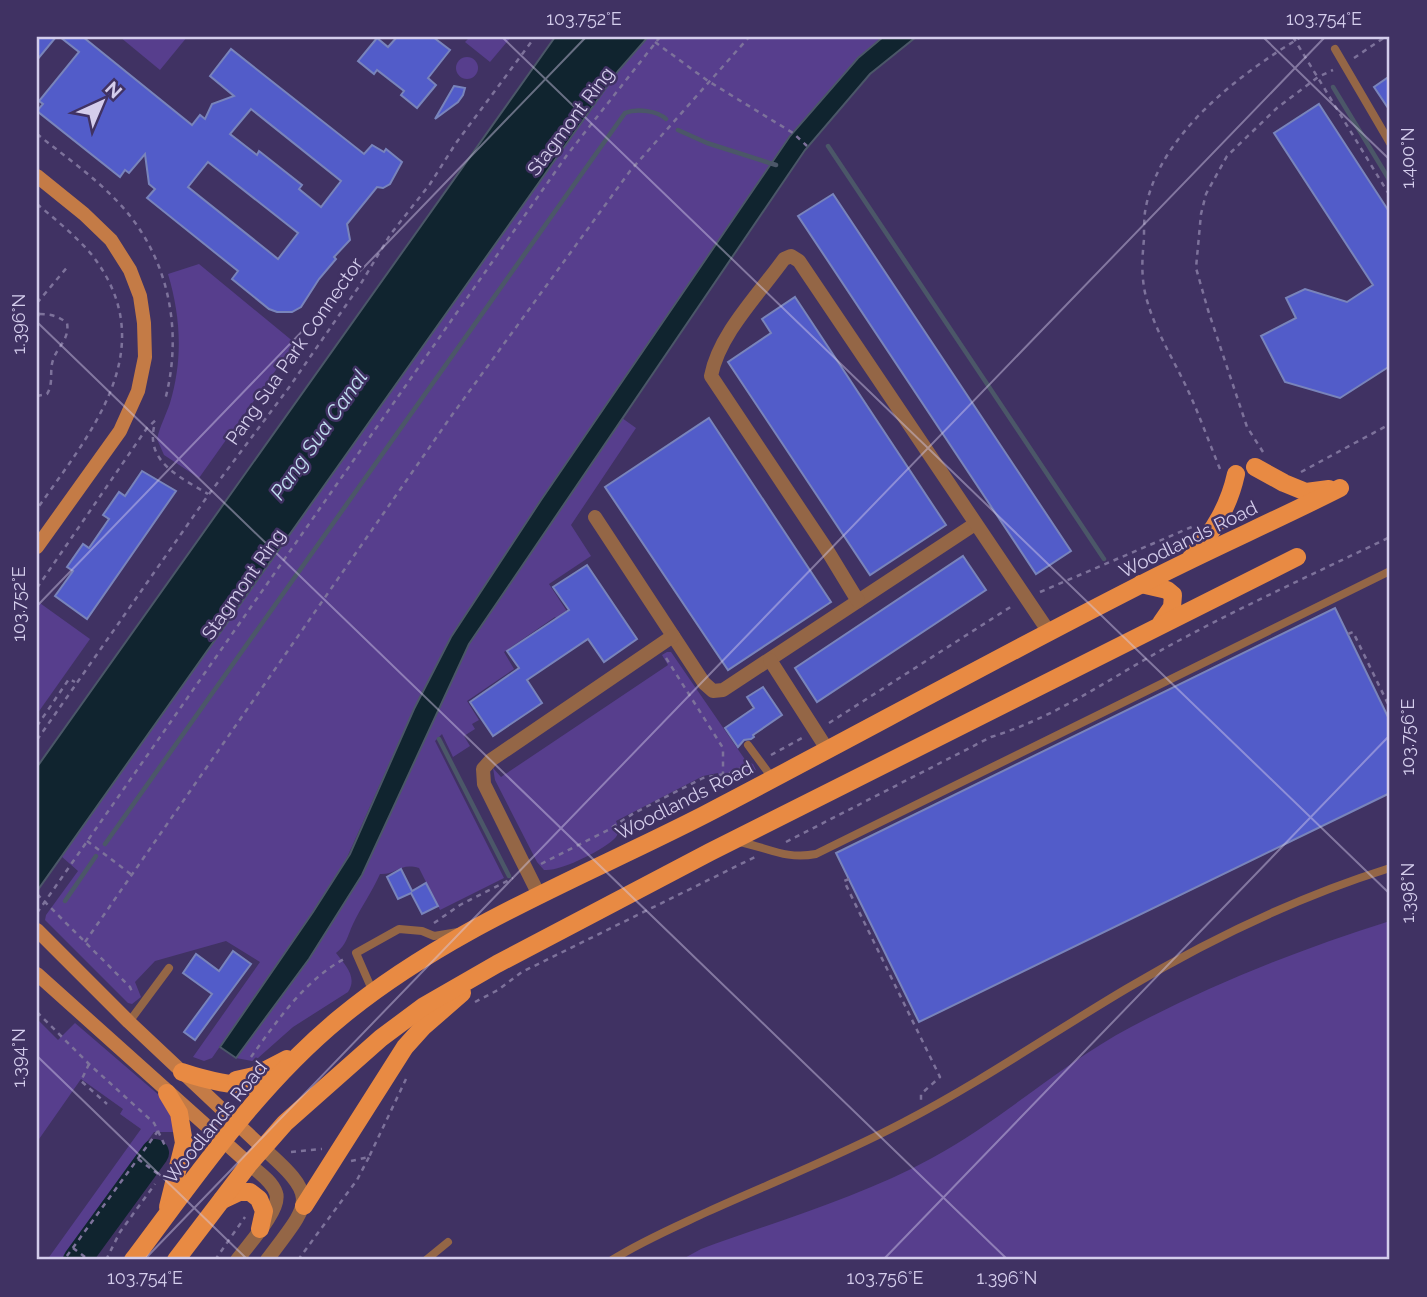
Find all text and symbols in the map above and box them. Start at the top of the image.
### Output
text: 103.752°E [546,8,622,29]
text: 103.754°E [1286,8,1362,29]
street label: Stagmont Ring [522,62,618,180]
north arrow [66,66,136,136]
text: N [101,77,127,103]
text: 1.400°N [1397,127,1418,189]
street label: Pang Sua Park Connector [221,253,367,449]
text: 1.396°N [8,294,29,354]
water label: Pang Sua Canal [265,365,373,504]
street label: Woodlands Road [1115,496,1261,582]
street label: Stagmont Ring [197,524,289,644]
text: 103.752°E [8,566,29,642]
text: 103.756°E [1397,698,1418,776]
street label: Woodlands Road [612,756,756,844]
text: 1.398°N [1397,863,1418,923]
text: 1.394°N [8,1028,29,1088]
street label: Woodlands Road [159,1056,271,1188]
text: 103.754°E [107,1267,183,1288]
text: 103.756°E [846,1267,924,1288]
text: 1.396°N [977,1267,1037,1288]

